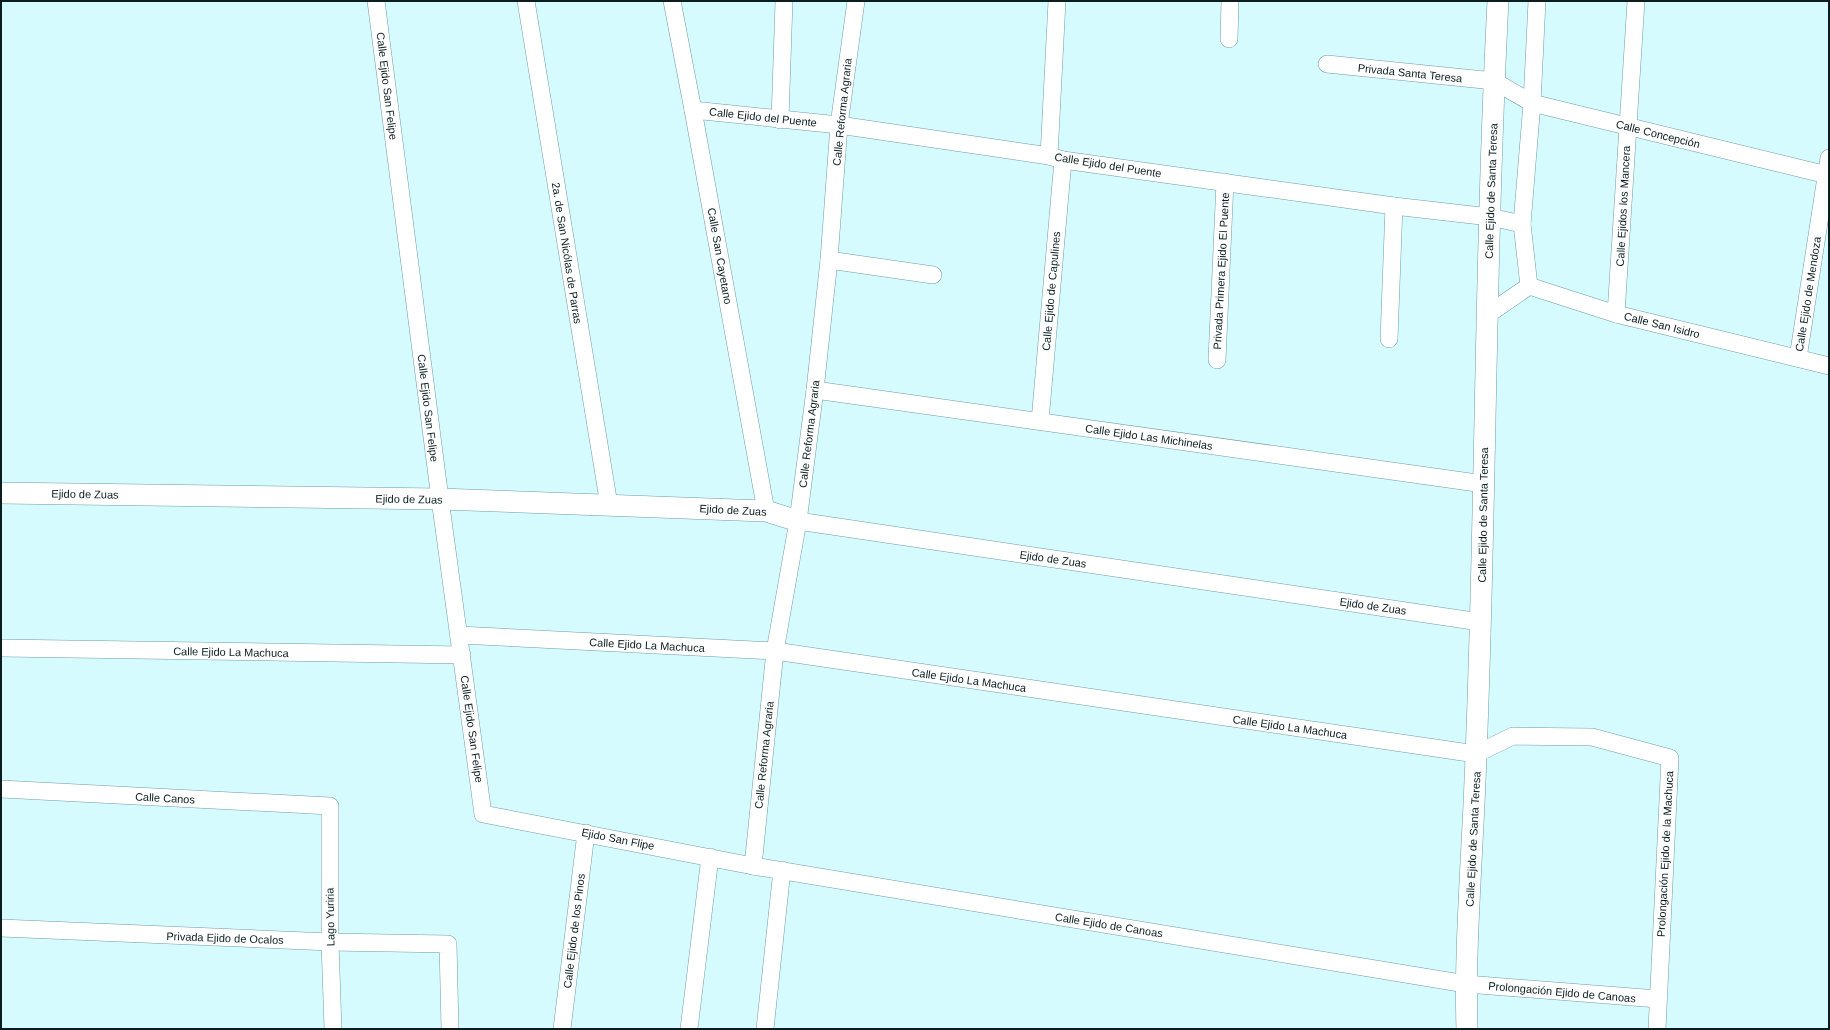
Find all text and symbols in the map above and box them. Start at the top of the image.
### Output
street label: Calle Ejido San Felipe [374,32,400,140]
street label: Calle Reforma Agraria [830,57,854,166]
street label: Privada Santa Teresa [1357,62,1464,85]
street label: Calle Ejido del Puente [709,105,817,129]
street label: Calle Concepción [1615,118,1701,150]
street label: Calle Ejido de Santa Teresa [1483,122,1499,259]
street label: Calle Ejidos los Mancera [1614,144,1632,267]
street label: Calle Ejido del Puente [1054,151,1162,179]
street label: 2a. de San Nicólas de Parras [550,181,584,325]
street label: Privada Primera Ejido El Puente [1211,192,1231,350]
street label: Calle San Cayetano [706,207,734,305]
street label: Calle Ejido de Capulines [1040,230,1062,351]
street label: Calle Ejido de Mendoza [1793,235,1823,352]
street label: Calle San Isidro [1623,310,1701,340]
street label: Calle Ejido San Felipe [415,354,441,462]
street label: Calle Reforma Agraria [796,379,822,488]
street label: Calle Ejido Las Michinelas [1085,422,1214,452]
street label: Calle Ejido de Santa Teresa [1476,446,1490,583]
street label: Ejido de Zuas [51,487,119,501]
street label: Ejido de Zuas [375,492,443,506]
street label: Ejido de Zuas [699,502,767,518]
street label: Ejido de Zuas [1019,548,1088,570]
street label: Ejido de Zuas [1339,595,1408,617]
street label: Calle Ejido La Machuca [589,636,706,654]
street label: Calle Ejido La Machuca [173,645,290,659]
street label: Calle Ejido La Machuca [911,666,1028,694]
street label: Calle Ejido San Felipe [459,675,485,783]
street label: Calle Reforma Agraria [752,700,776,809]
street label: Calle Ejido La Machuca [1232,713,1349,741]
street label: Calle Ejido de Santa Teresa [1463,770,1483,907]
street label: Prolongación Ejido de la Machuca [1655,770,1675,937]
street label: Calle Canos [135,790,196,806]
street label: Ejido San Flipe [581,826,655,852]
street label: Calle Ejido de los Pinos [561,872,587,989]
street label: Lago Yuriria [323,887,337,946]
street label: Calle Ejido de Canoas [1054,911,1164,940]
street label: Privada Ejido de Ocalos [166,930,284,946]
street label: Prolongación Ejido de Canoas [1488,980,1637,1004]

